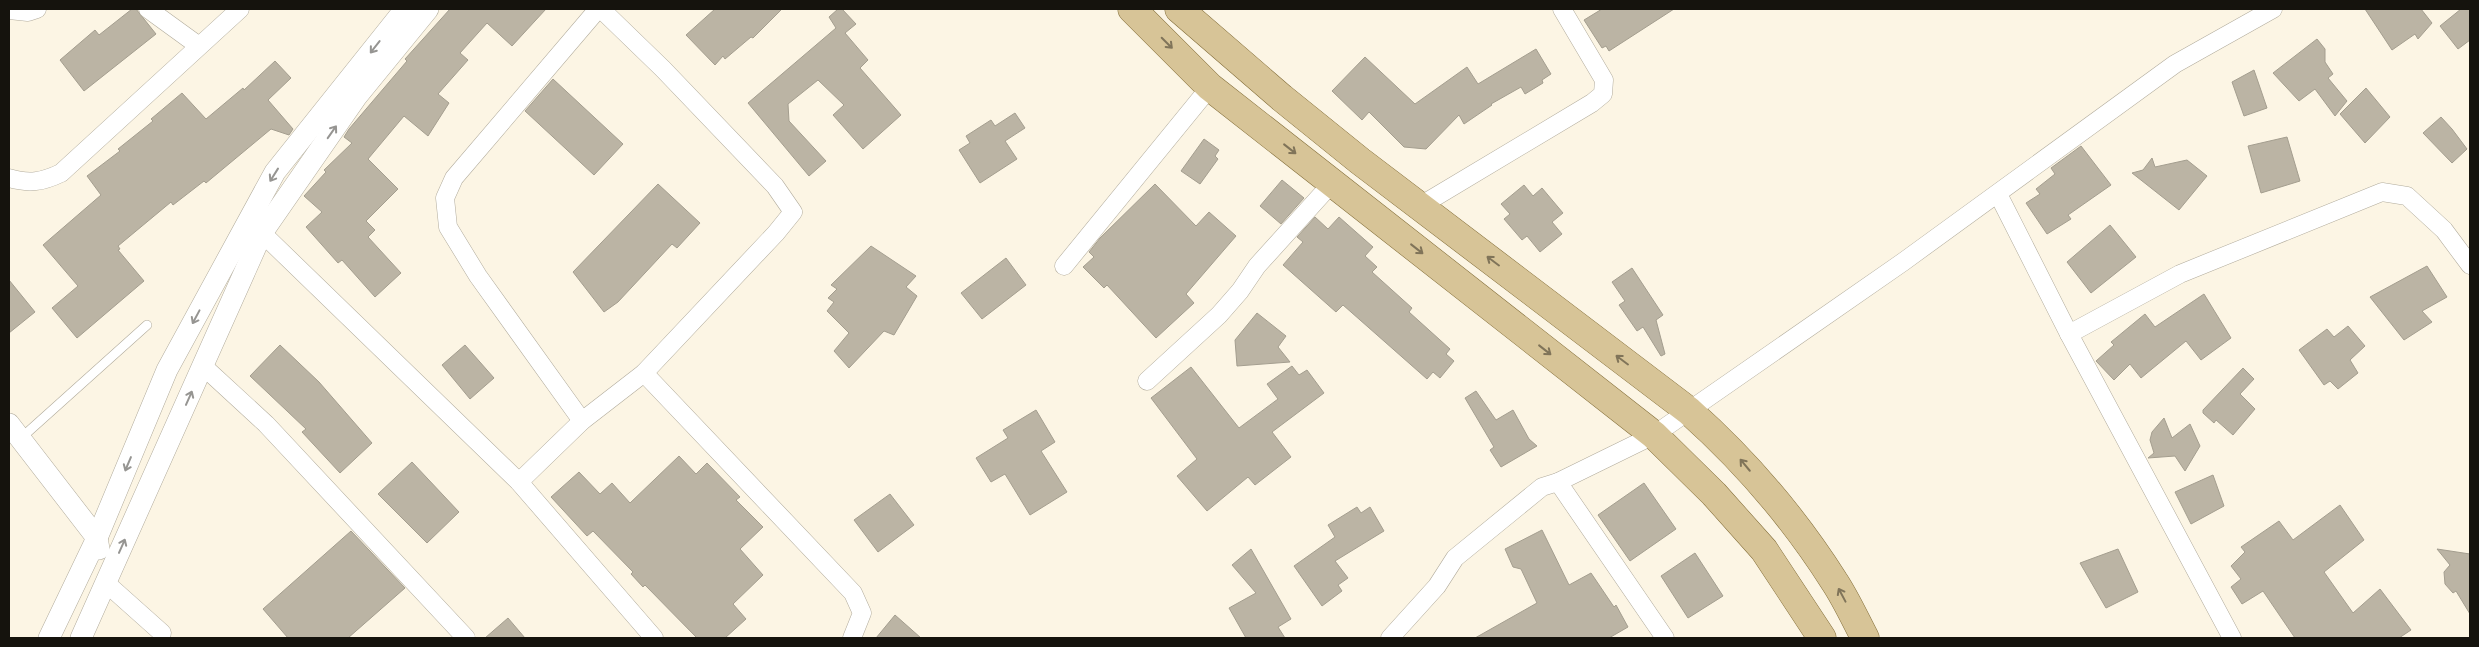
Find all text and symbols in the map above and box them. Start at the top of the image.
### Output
one-way arrow [1161,36,1173,49]
one-way arrow [369,40,380,53]
one-way arrow [327,126,337,140]
one-way arrow [1283,144,1297,154]
one-way arrow [269,168,280,182]
one-way arrow [1411,244,1424,255]
one-way arrow [1487,256,1500,267]
one-way arrow [190,309,200,324]
one-way arrow [1538,345,1552,355]
one-way arrow [1616,354,1629,365]
one-way arrow [184,391,194,406]
one-way arrow [122,457,131,472]
one-way arrow [1739,459,1751,472]
one-way arrow [118,539,128,554]
one-way arrow [1837,588,1846,603]

